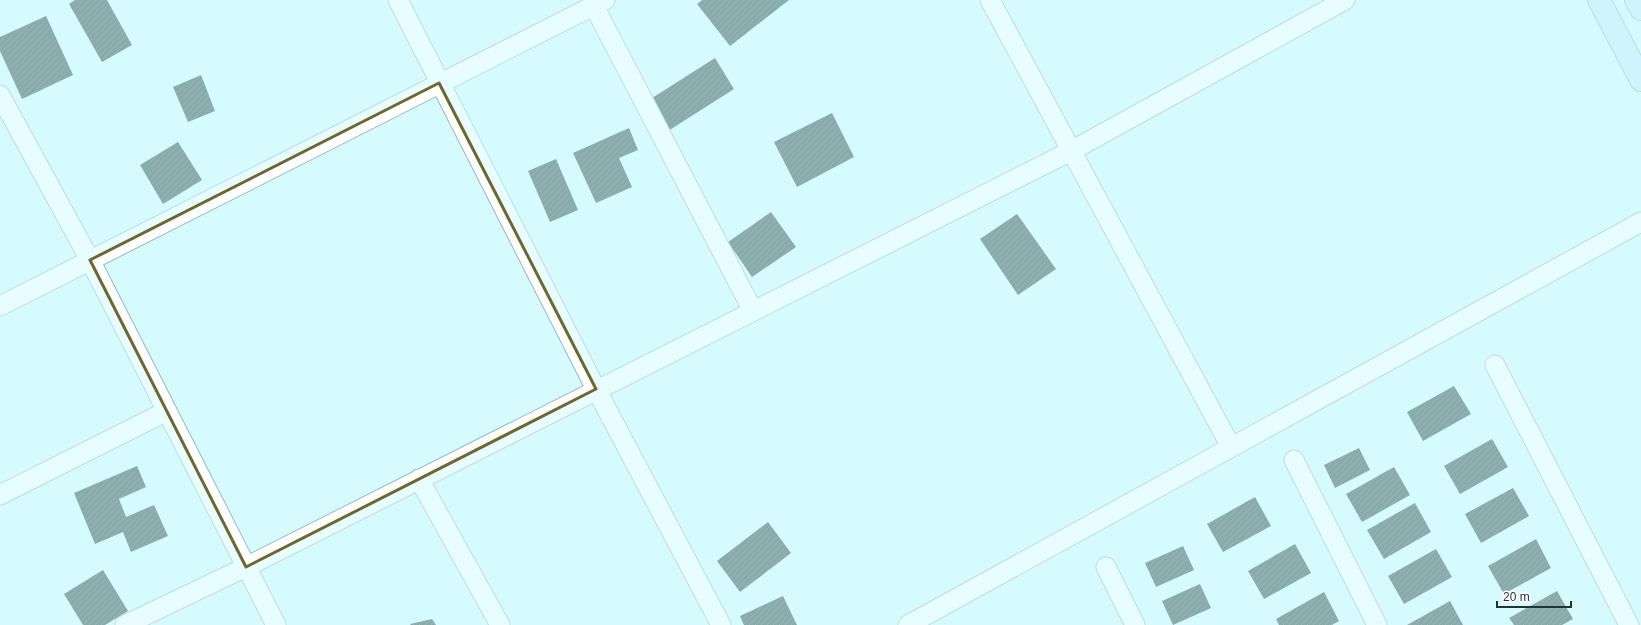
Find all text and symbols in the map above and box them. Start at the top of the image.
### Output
scale bar [1497,583,1571,609]
text: 20 m [1503,590,1530,604]

